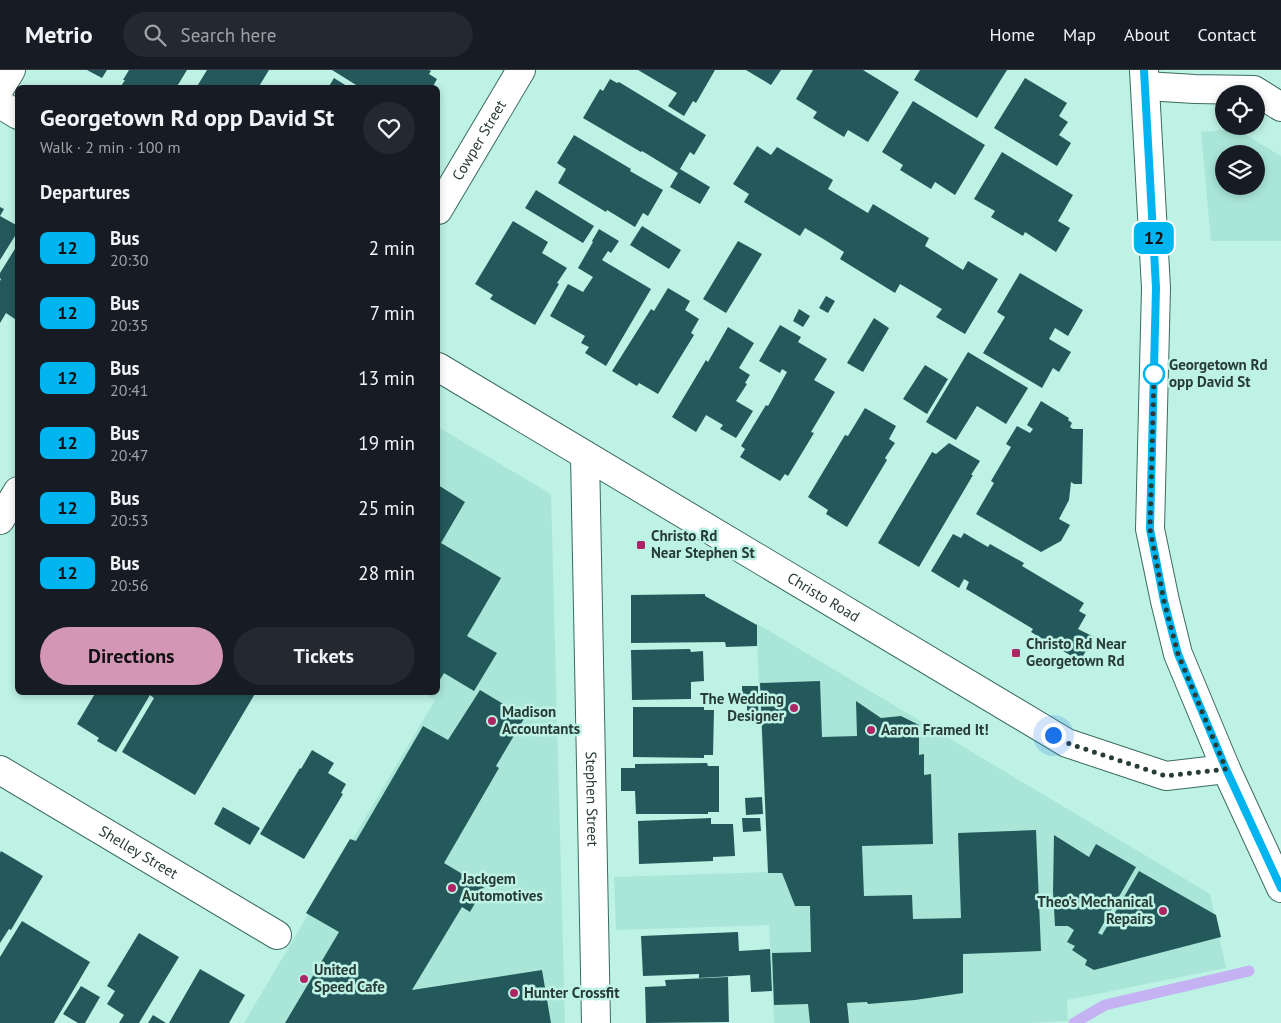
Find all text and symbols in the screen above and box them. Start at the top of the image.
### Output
search box [123,12,473,57]
text: Metrio [25,19,93,50]
icon: search [141,21,169,49]
text: Search here [181,23,276,47]
text: Home [989,23,1035,46]
text: Map [1063,23,1096,46]
text: About [1124,23,1170,46]
text: Contact [1198,23,1256,46]
map controls [1215,85,1265,195]
button: locate [1215,85,1265,135]
street label: Cowper Street [448,96,510,184]
text: Georgetown Rd opp David St [40,102,334,133]
button: heart [363,102,415,154]
text: Walk · 2 min · 100 m [40,137,180,157]
button: layers [1215,145,1265,195]
text: Departures [40,180,130,204]
line badge: 12 [1132,222,1176,254]
text: Bus [110,226,139,250]
text: 12 [1144,226,1164,249]
text: 12 [57,236,78,259]
text: 2 min [369,236,415,260]
text: 20:30 [110,250,148,270]
text: Bus [110,291,139,315]
text: 12 [57,301,78,324]
text: 7 min [370,301,415,325]
text: 20:35 [110,315,148,335]
place label: Georgetown Rd opp David St [1169,355,1268,391]
text: Bus [110,356,139,380]
marker: Georgetown Rd opp David St [1143,363,1165,385]
text: 12 [57,366,78,389]
text: 13 min [358,366,415,390]
text: 20:41 [110,380,148,400]
text: Bus [110,421,139,445]
text: 12 [57,431,78,454]
text: 19 min [358,431,415,455]
text: 20:47 [110,445,148,465]
text: Bus [110,486,139,510]
text: 12 [57,496,78,519]
text: 25 min [358,496,415,520]
text: 20:53 [110,510,148,530]
place label: Christo Rd Near Stephen St [651,526,756,562]
marker: Christo Rd Near Stephen St [635,539,647,551]
text: Bus [110,551,139,575]
text: 12 [57,561,78,584]
text: 28 min [358,561,415,585]
street label: Christo Road [784,568,863,626]
text: 20:56 [110,575,148,595]
button: Directions [40,627,223,685]
button: Tickets [233,627,415,685]
place label: Christo Rd Near Georgetown Rd [1026,634,1127,670]
marker: Christo Rd Near Georgetown Rd [1010,647,1022,659]
place label: The Wedding Designer [700,689,785,725]
place label: Madison Accountants [502,702,580,738]
marker: The Wedding Designer [788,702,800,714]
marker: Madison Accountants [486,715,498,727]
place label: Aaron Framed It! [881,720,989,739]
your location [1041,723,1066,748]
marker: Aaron Framed It! [865,724,877,736]
street label: Stephen Street [582,751,603,847]
street label: Shelley Street [96,821,182,883]
place label: Jackgem Automotives [461,869,543,905]
marker: Jackgem Automotives [446,882,458,894]
place label: Theo’s Mechanical Repairs [1037,892,1154,928]
marker: Theo’s Mechanical Repairs [1157,905,1169,917]
place label: United Speed Cafe [314,960,385,996]
marker: United Speed Cafe [298,973,310,985]
place label: Hunter Crossfit [524,983,620,1002]
marker: Hunter Crossfit [508,987,520,999]

